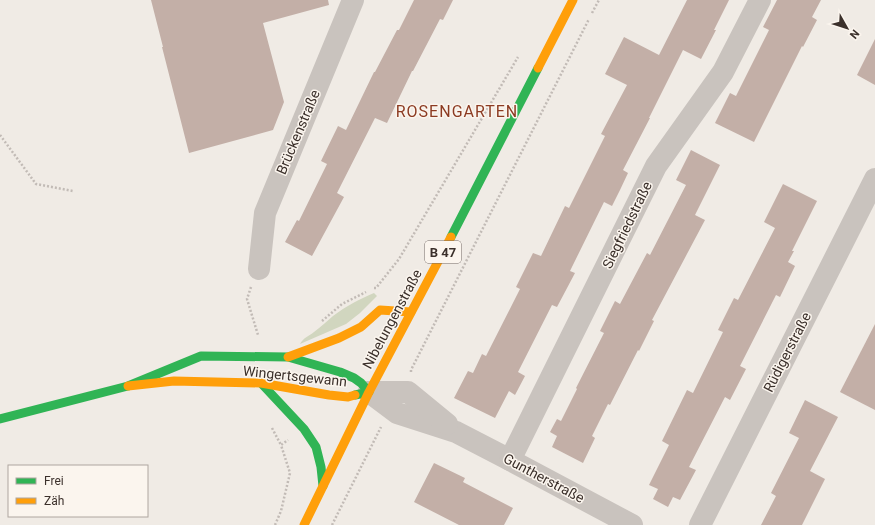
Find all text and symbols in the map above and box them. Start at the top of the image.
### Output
north arrow [827,8,867,48]
text: N [847,27,862,41]
street label: Brückenstraße [273,87,323,177]
district label: ROSENGARTEN [396,102,518,121]
street label: Siegfriedstraße [599,179,655,271]
road number: B 47 [425,241,461,263]
street label: Nibelungenstraße [359,267,425,371]
street label: Rüdigerstraße [760,309,814,395]
street label: Wingertsgewann [242,363,348,389]
street label: Guntherstraße [501,450,587,506]
legend [8,465,148,517]
text: Frei [44,474,64,488]
text: Zäh [44,494,64,508]

